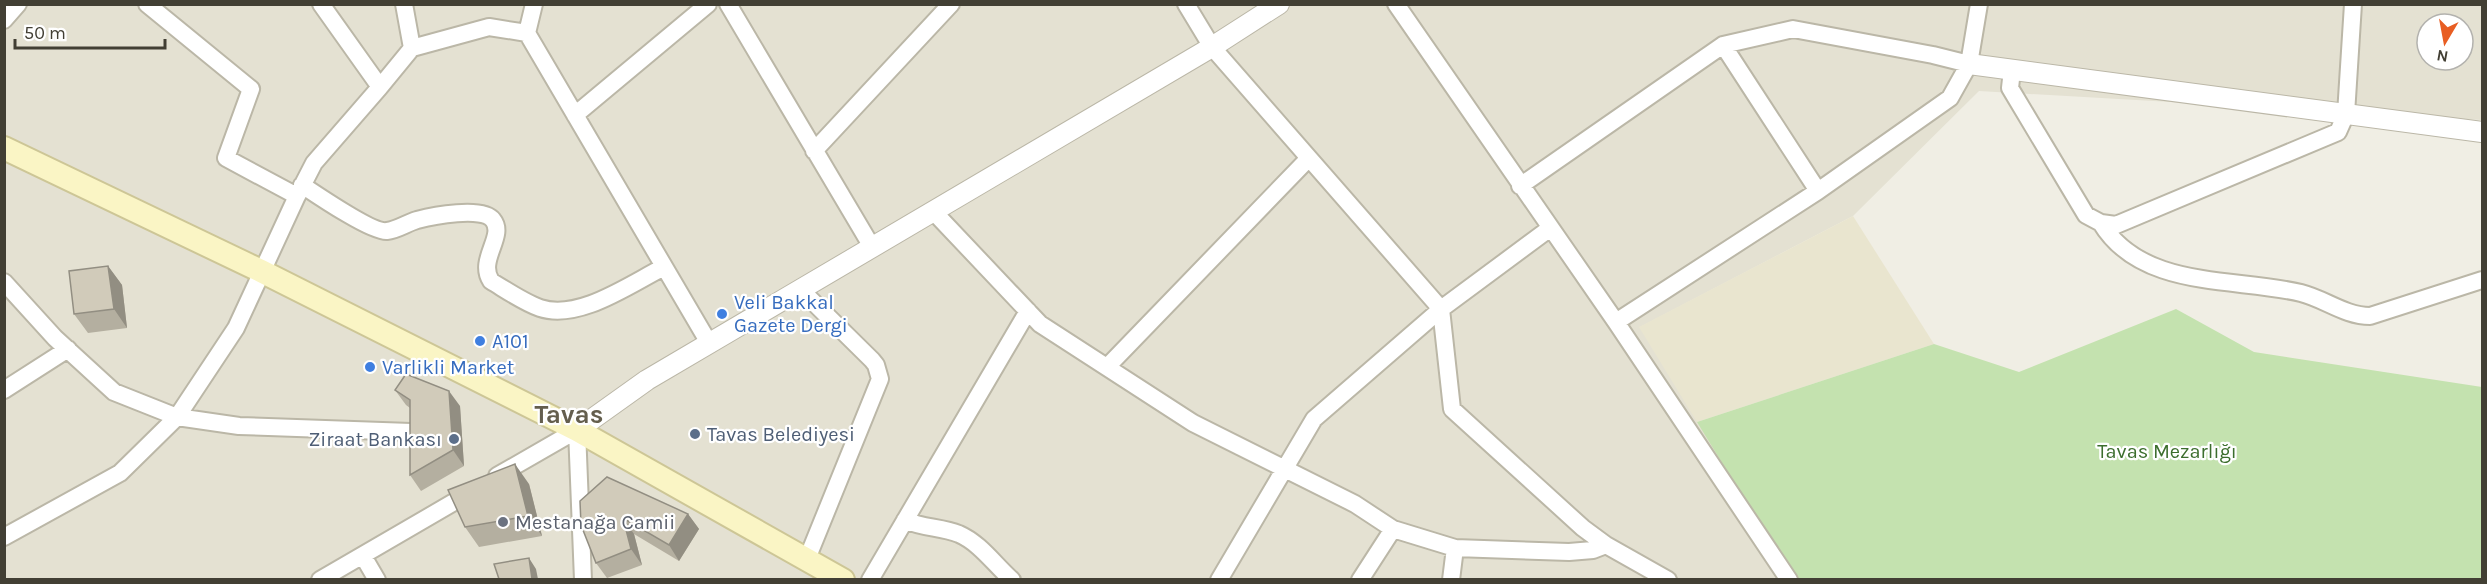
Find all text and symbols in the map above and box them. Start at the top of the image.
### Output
scale bar [15,12,165,50]
north arrow [2415,12,2475,72]
text: 50 m [24,22,66,44]
text: N [2435,46,2450,67]
place label: Veli Bakkal Gazete Dergi [734,291,848,337]
marker: Veli Bakkal Gazete Dergi [715,307,729,321]
place label: A101 [492,330,529,353]
marker: A101 [473,334,487,348]
place label: Varlikli Market [382,356,515,379]
marker: Varlikli Market [363,360,377,374]
district label: Tavas [535,399,603,430]
place label: Tavas Belediyesi [707,423,855,446]
marker: Tavas Belediyesi [688,427,702,441]
place label: Ziraat Bankası [308,428,442,451]
marker: Ziraat Bankası [447,432,461,446]
park label: Tavas Mezarlığı [2097,440,2237,463]
place label: Mestanağa Camii [515,511,675,534]
marker: Mestanağa Camii [496,515,510,529]

